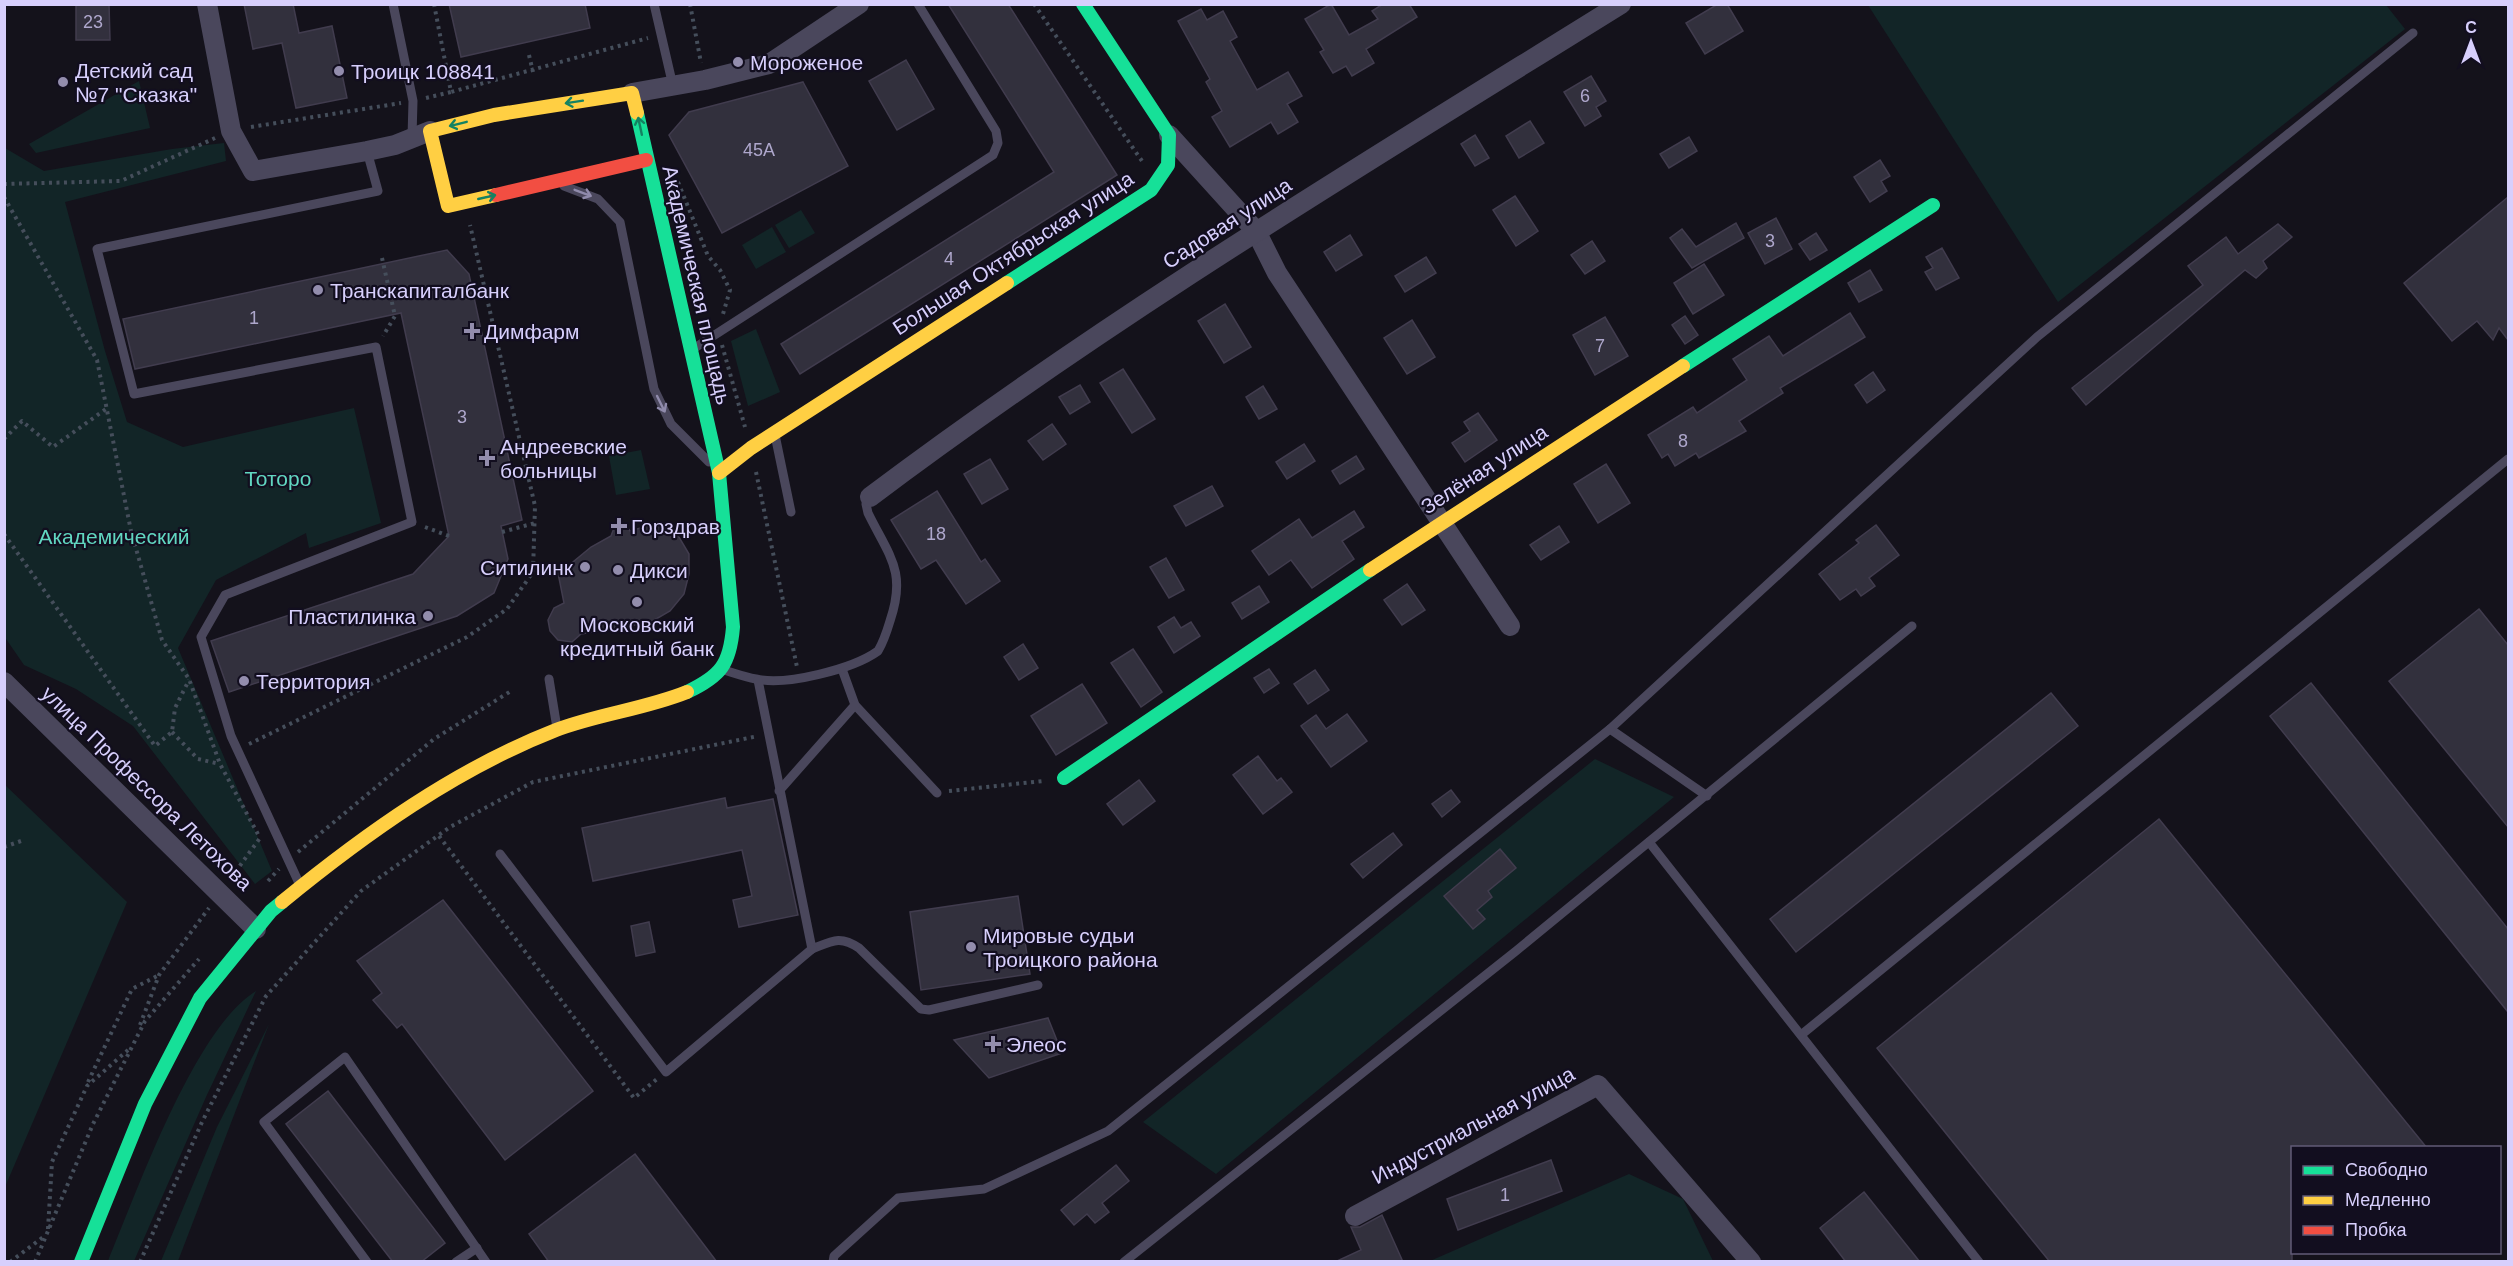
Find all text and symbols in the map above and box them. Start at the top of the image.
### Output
house number: 23 [83,12,103,32]
north arrow [2441,12,2501,72]
text: С [2465,19,2477,36]
place label: Мороженое [750,51,863,74]
marker: Мороженое [731,55,745,69]
place label: Детский сад №7 "Сказка" [75,59,197,106]
place label: Троицк 108841 [351,60,495,83]
marker: Троицк 108841 [332,64,346,78]
marker: Детский сад №7 "Сказка" [56,75,70,89]
house number: 6 [1580,86,1590,106]
one-way arrow [565,97,585,108]
one-way arrow [634,117,645,137]
one-way arrow [449,119,468,131]
house number: 45А [743,140,775,160]
street label: Академическая площадь [658,163,736,407]
street label: Большая Октябрьская улица [888,166,1138,339]
street label: Садовая улица [1158,173,1296,273]
one-way arrow [573,188,592,199]
one-way arrow [476,191,496,202]
house number: 3 [1765,231,1775,251]
house number: 4 [944,249,954,269]
place label: Транскапиталбанк [330,279,510,302]
marker: Транскапиталбанк [311,283,325,297]
house number: 1 [249,308,259,328]
place label: Димфарм [484,320,579,343]
marker: Димфарм [465,324,479,338]
house number: 7 [1595,336,1605,356]
one-way arrow [656,394,668,412]
house number: 3 [457,407,467,427]
street label: Зелёная улица [1417,419,1552,518]
house number: 8 [1678,431,1688,451]
place label: Андреевские больницы [500,435,627,482]
marker: Андреевские больницы [478,449,496,467]
park label: Тоторо [245,467,311,490]
place label: Горздрав [631,515,720,538]
marker: Горздрав [612,519,626,533]
house number: 18 [926,524,946,544]
park label: Академический [38,525,190,548]
place label: Ситилинк [480,556,574,579]
place label: Дикси [630,559,688,582]
marker: Ситилинк [578,560,592,574]
marker: Дикси [611,563,625,577]
marker: Московский кредитный банк [630,595,644,609]
place label: Пластилинка [288,605,416,628]
marker: Пластилинка [421,609,435,623]
place label: Московский кредитный банк [560,613,715,660]
place label: Территория [256,670,370,693]
marker: Территория [237,674,251,688]
street label: улица Профессора Летохова [37,681,257,895]
place label: Мировые судьи Троицкого района [983,924,1158,971]
marker: Мировые судьи Троицкого района [964,940,978,954]
place label: Элеос [1006,1033,1067,1056]
marker: Элеос [984,1035,1002,1053]
street label: Индустриальная улица [1368,1062,1578,1188]
legend [2291,1146,2501,1254]
text: Свободно [2345,1160,2428,1180]
house number: 1 [1500,1185,1510,1205]
text: Медленно [2345,1190,2431,1210]
text: Пробка [2345,1220,2408,1240]

